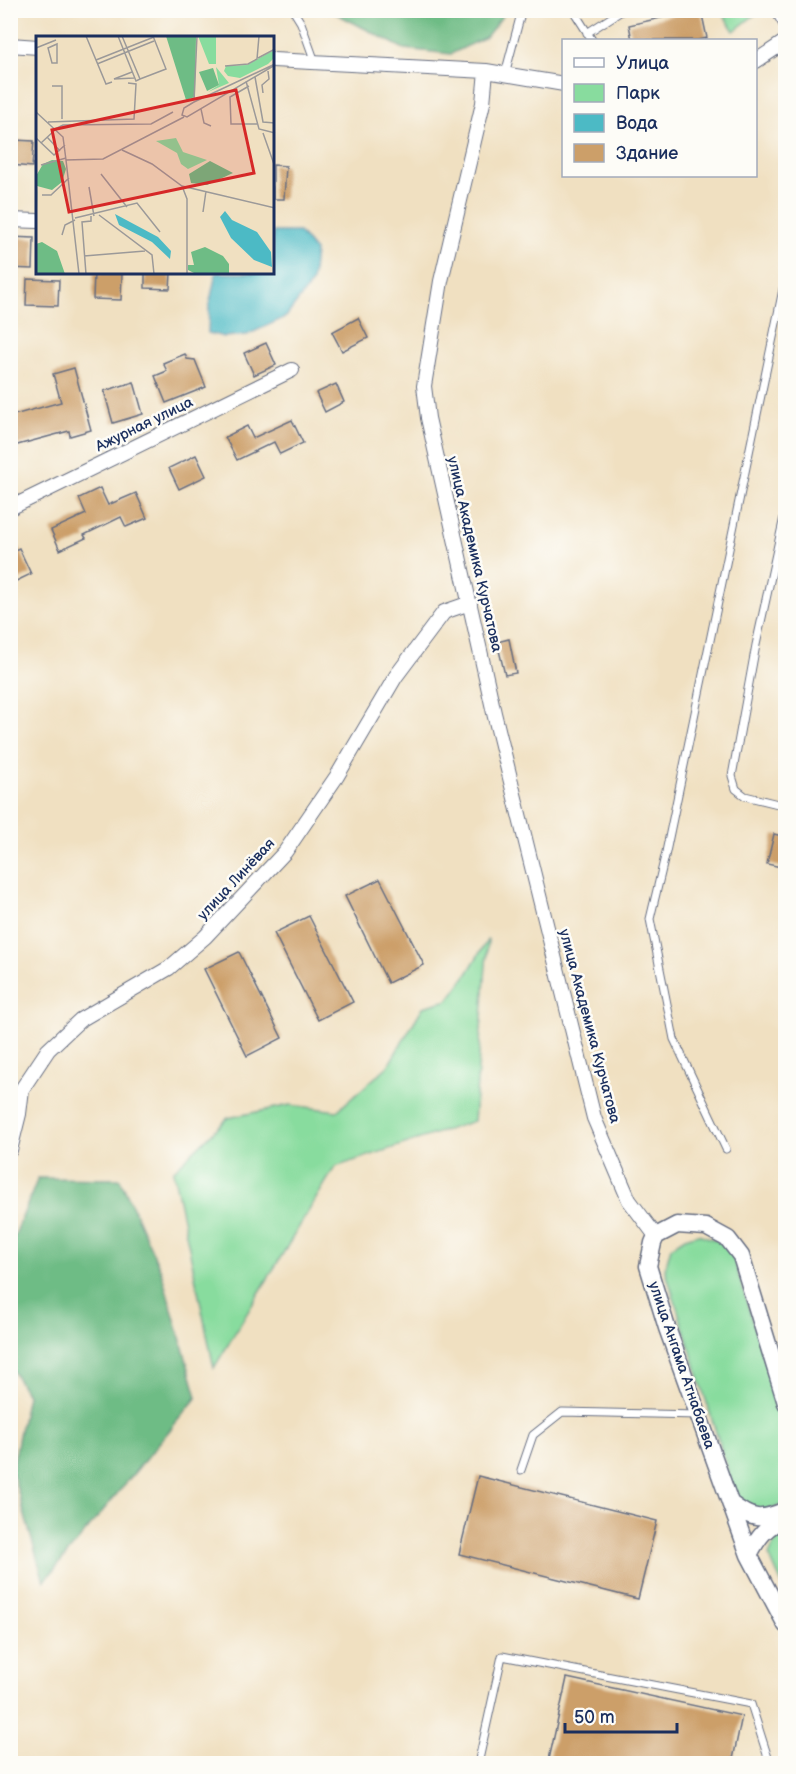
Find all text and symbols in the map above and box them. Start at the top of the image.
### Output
inset map [36,36,274,274]
legend [562,39,757,177]
text: Улица [616,53,670,74]
text: Парк [616,83,660,104]
text: Вода [616,113,658,134]
text: Здание [616,143,678,164]
street label: Ажурная улица [91,393,196,457]
street label: улица Академика Курчатова [443,454,506,654]
street label: улица Линёвая [194,834,279,924]
street label: улица Академика Курчатова [554,927,625,1126]
street label: улица Ангама Атнабаева [644,1279,719,1452]
scale bar [565,1696,678,1734]
text: 50 m [574,1707,615,1728]

